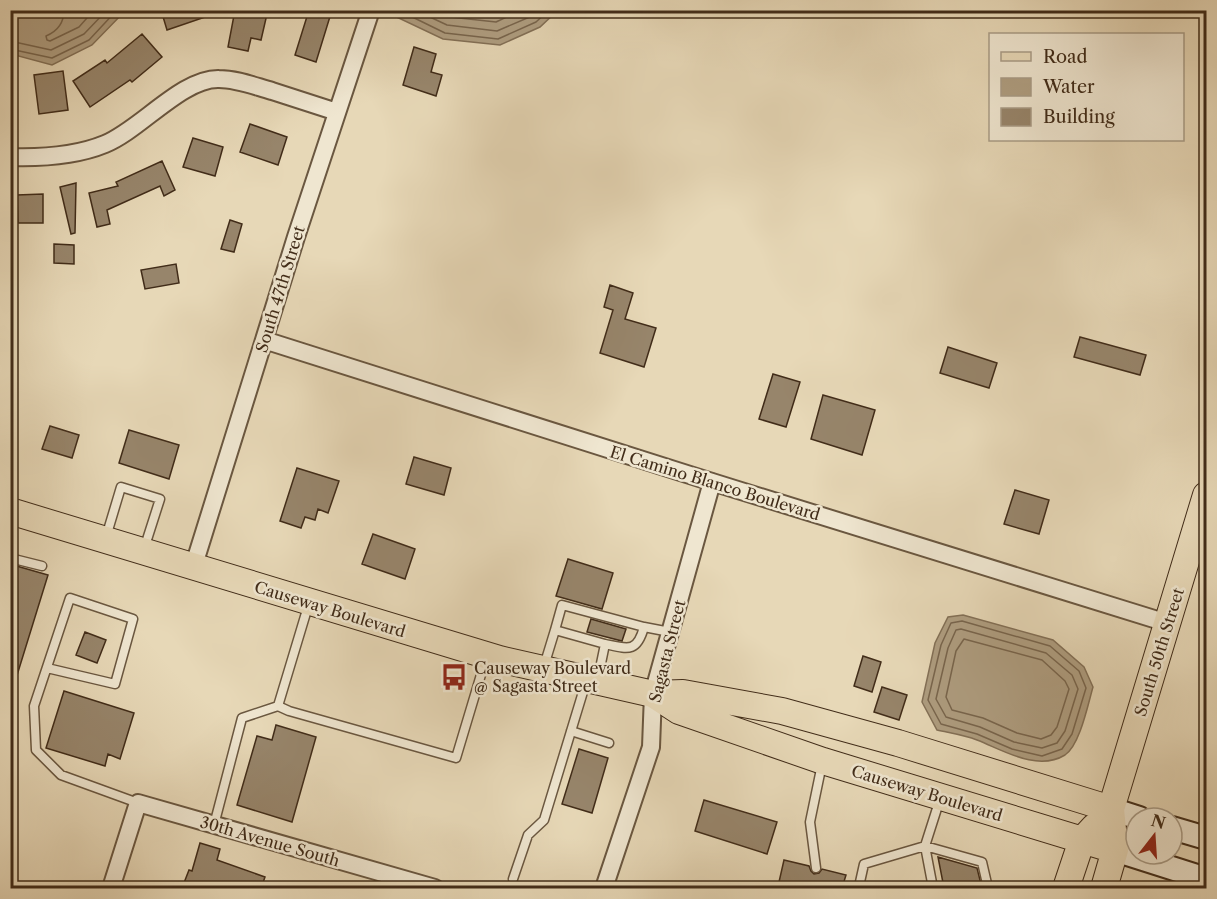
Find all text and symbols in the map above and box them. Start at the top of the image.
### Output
legend [989,33,1184,141]
text: Road [1043,46,1088,68]
text: Water [1042,76,1095,98]
text: Building [1043,106,1115,128]
street label: South 47th Street [251,223,309,355]
street label: El Camino Blanco Boulevard [608,441,823,525]
street label: Causeway Boulevard [252,576,408,642]
street label: South 50th Street [1130,585,1188,719]
street label: Sagasta Street [645,597,690,704]
place label: Causeway Boulevard @ Sagasta Street [474,658,631,696]
bus stop icon: Causeway Boulevard @ Sagasta Street [439,662,469,692]
street label: Causeway Boulevard [849,760,1005,826]
north arrow [1124,806,1184,866]
text: N [1149,810,1168,833]
street label: 30th Avenue South [198,812,342,870]

